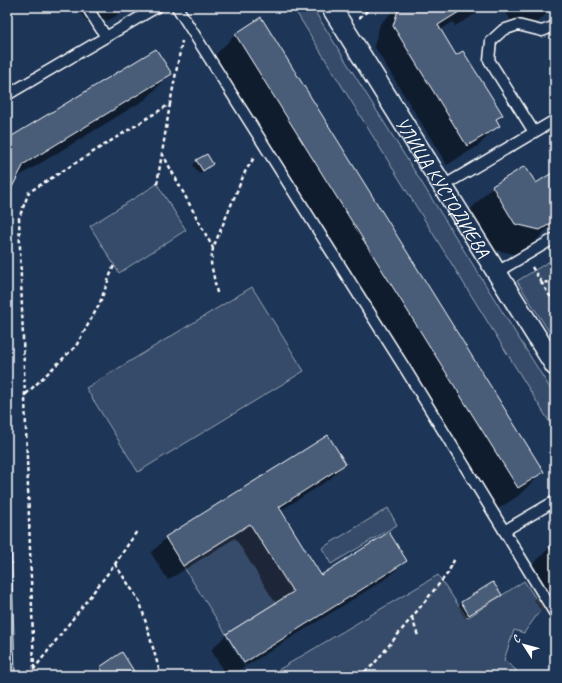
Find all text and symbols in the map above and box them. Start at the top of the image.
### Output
street label: УЛИЦА КУСТОДИЕВА [390,113,495,262]
north arrow [504,625,544,665]
text: С [509,632,524,645]

